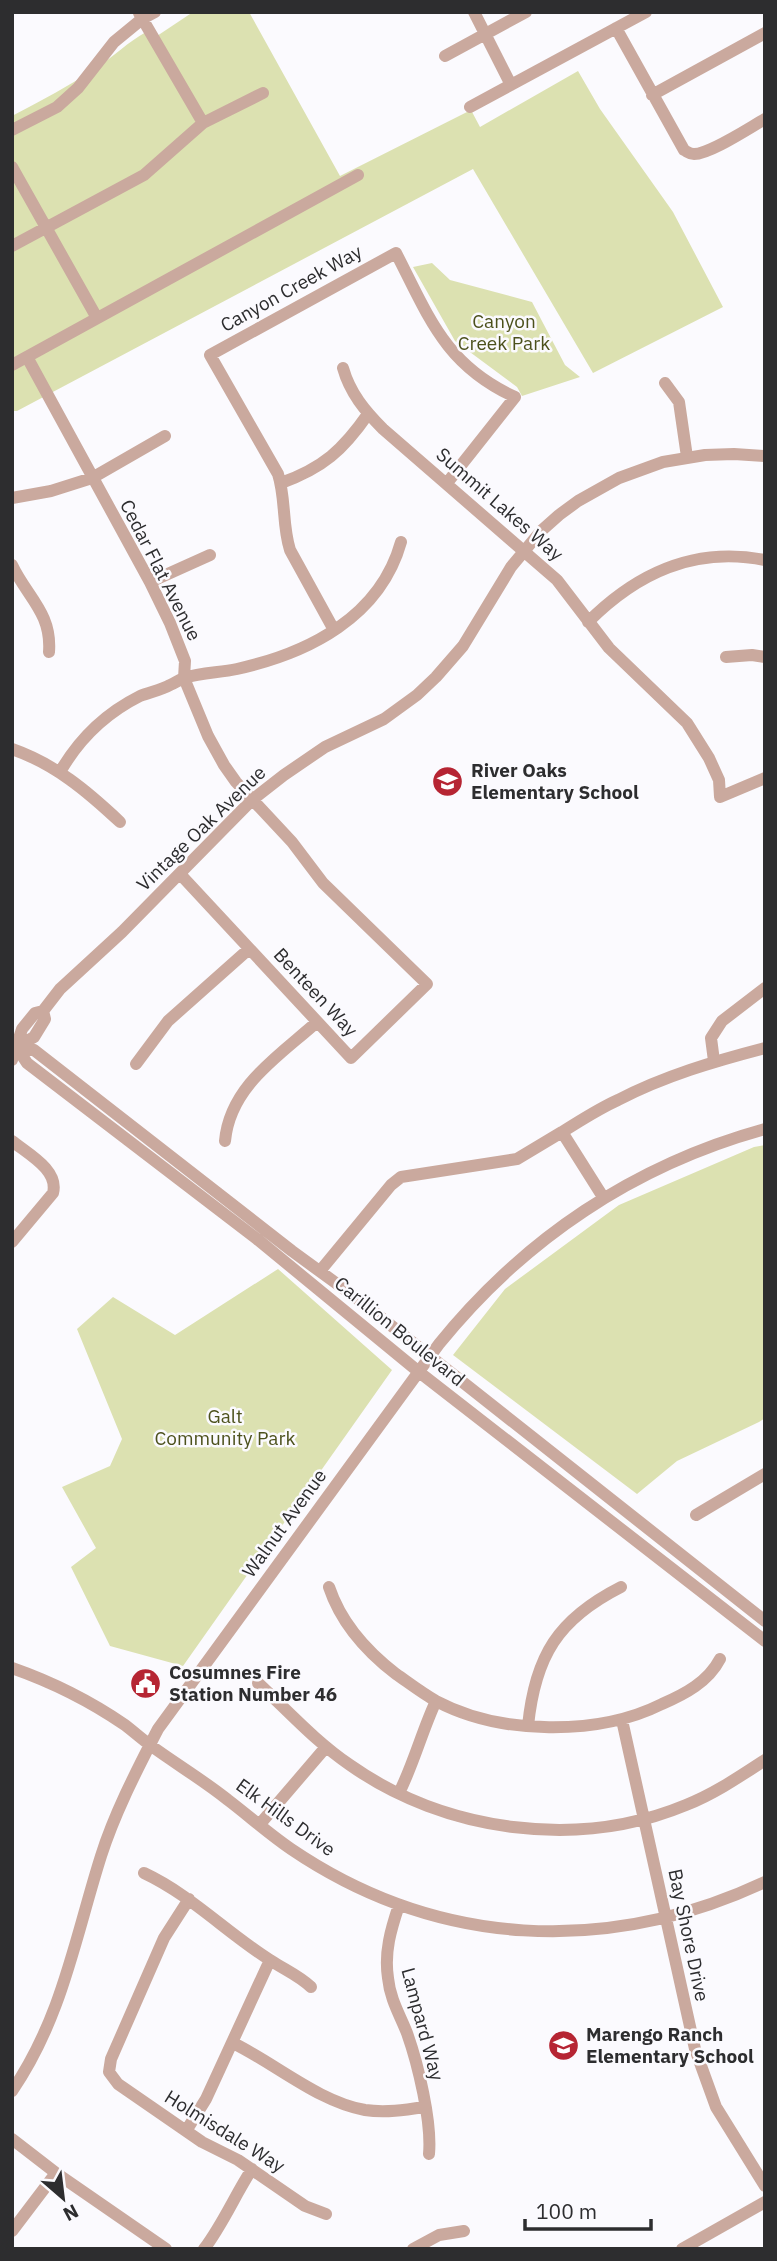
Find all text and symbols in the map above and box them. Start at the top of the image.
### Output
street label: Canyon Creek Way [216,239,366,337]
park label: Canyon Creek Park [458,309,550,355]
street label: Summit Lakes Way [431,442,569,566]
street label: Cedar Flat Avenue [115,495,207,645]
place label: River Oaks Elementary School [471,758,639,804]
street label: Vintage Oak Avenue [131,760,271,896]
school or university icon: River Oaks Elementary School [431,764,465,798]
street label: Benteen Way [269,943,364,1042]
street label: Carillion Boulevard [330,1271,470,1391]
park label: Galt Community Park [154,1404,296,1450]
street label: Walnut Avenue [237,1464,331,1582]
place label: Cosumnes Fire Station Number 46 [169,1660,337,1706]
public building icon: Cosumnes Fire Station Number 46 [129,1666,163,1700]
street label: Elk Hills Drive [232,1773,340,1861]
street label: Bay Shore Drive [663,1867,715,2003]
street label: Lampard Way [396,1965,450,2084]
place label: Marengo Ranch Elementary School [586,2022,754,2068]
school or university icon: Marengo Ranch Elementary School [546,2028,580,2062]
street label: Holmisdale Way [160,2084,290,2178]
north arrow [28,2163,98,2233]
scale bar [525,2188,651,2232]
text: 100 m [536,2197,597,2225]
text: N [59,2199,83,2227]

